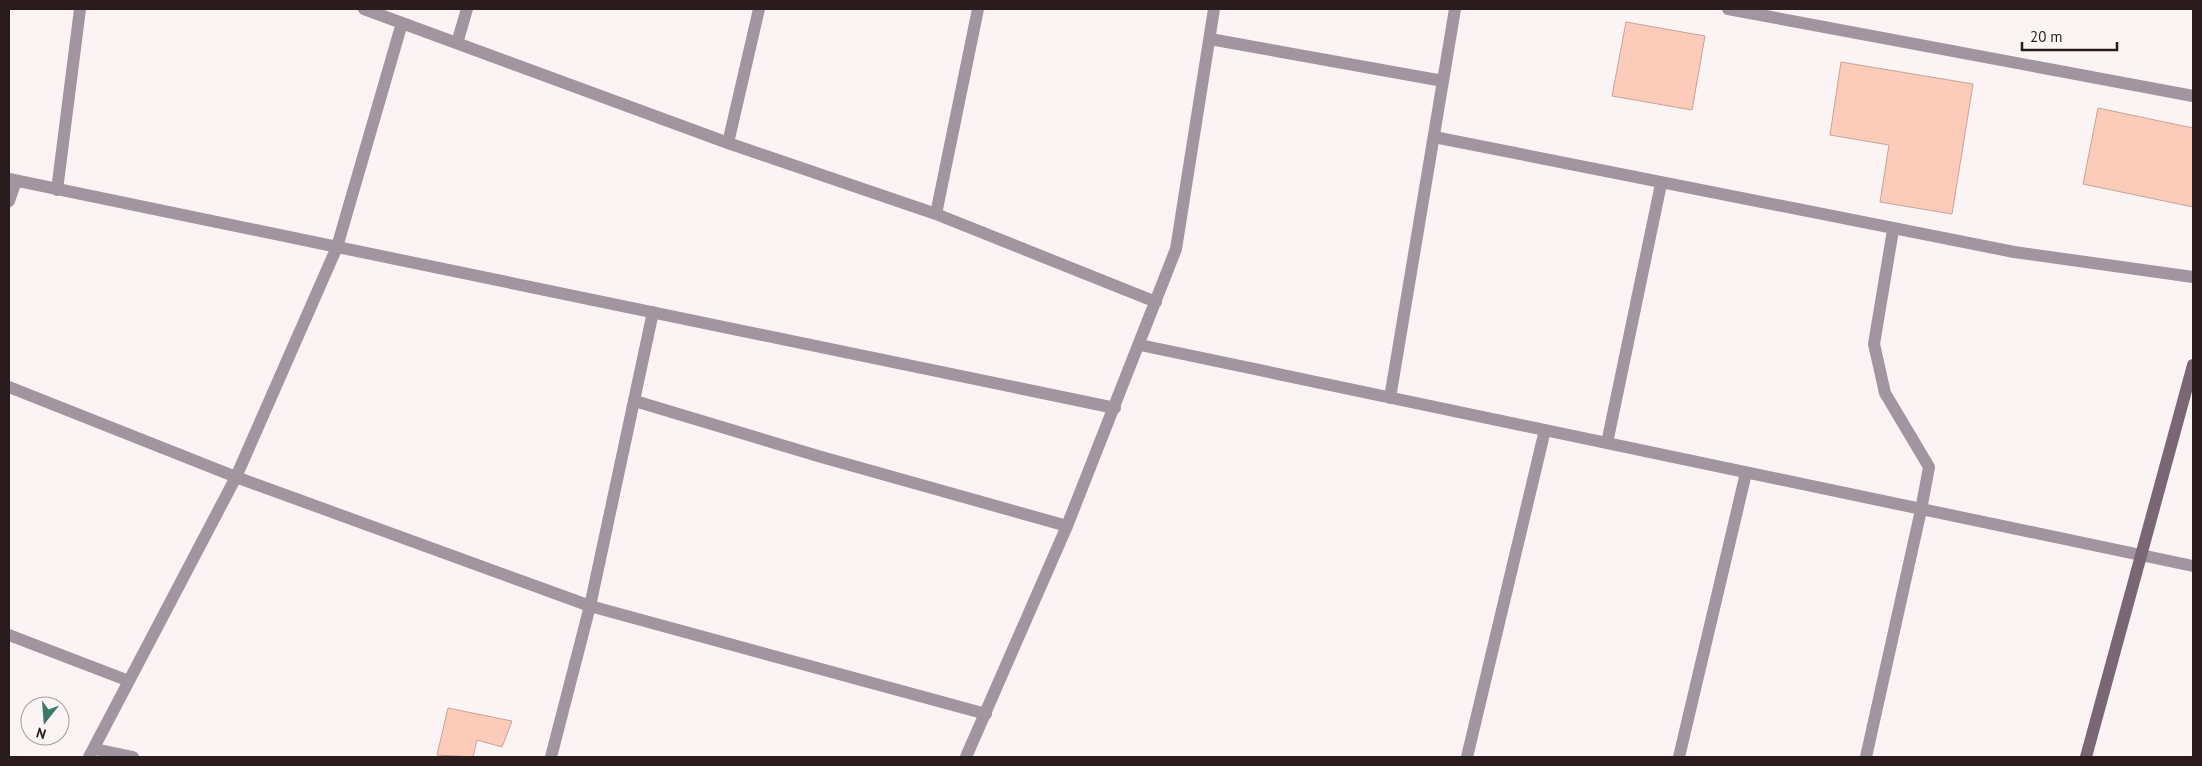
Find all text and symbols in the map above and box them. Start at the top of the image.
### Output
scale bar [2022,20,2117,52]
text: 20 m [2030,27,2063,46]
north arrow [20,696,70,746]
text: N [34,723,48,743]

